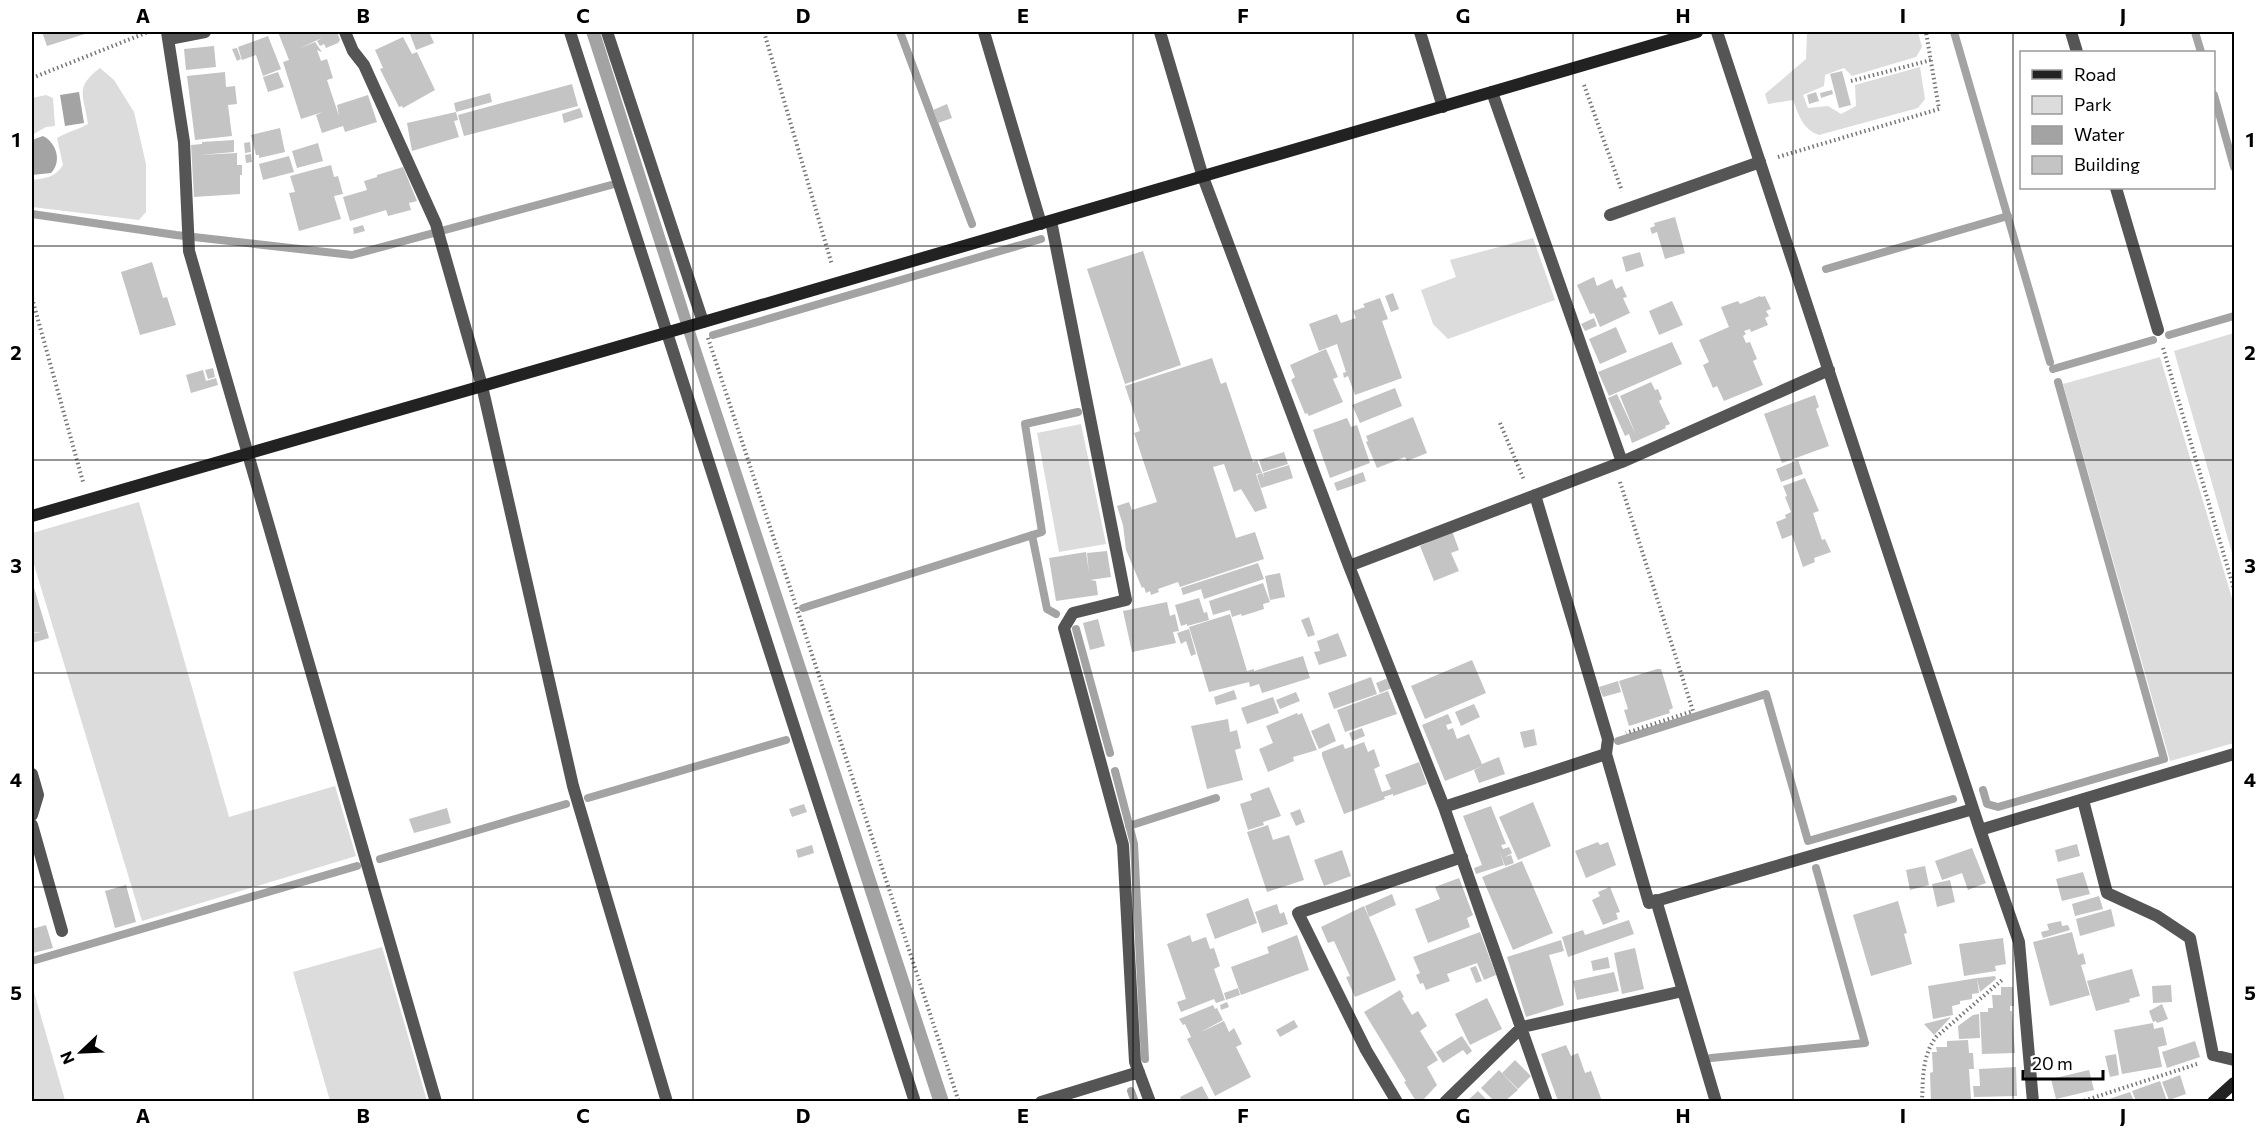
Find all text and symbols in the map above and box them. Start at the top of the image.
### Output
text: A [136,3,150,27]
text: B [356,3,370,27]
text: C [576,3,590,27]
text: D [796,3,810,27]
text: E [1017,3,1029,27]
text: F [1237,3,1249,27]
text: G [1456,3,1470,27]
text: H [1676,3,1691,27]
text: I [1900,3,1906,27]
text: J [2120,3,2126,27]
legend [2020,51,2215,189]
text: Road [2074,63,2116,85]
text: Park [2074,93,2112,115]
text: Water [2074,123,2125,145]
text: 1 [11,127,21,151]
text: 1 [2245,127,2255,151]
text: Building [2074,153,2140,175]
text: 2 [10,340,22,364]
text: 2 [2244,340,2256,364]
text: 3 [10,553,22,577]
text: 3 [2244,553,2256,577]
text: 4 [10,767,22,791]
text: 4 [2244,767,2256,791]
text: 5 [10,980,22,1004]
text: 5 [2244,980,2256,1004]
north arrow [51,1022,111,1082]
scale bar [2023,1043,2102,1081]
text: N [56,1049,78,1067]
text: 20 m [2032,1052,2073,1074]
text: A [136,1103,150,1127]
text: B [356,1103,370,1127]
text: C [576,1103,590,1127]
text: D [796,1103,810,1127]
text: E [1017,1103,1029,1127]
text: F [1237,1103,1249,1127]
text: G [1456,1103,1470,1127]
text: H [1676,1103,1691,1127]
text: I [1900,1103,1906,1127]
text: J [2120,1103,2126,1127]

